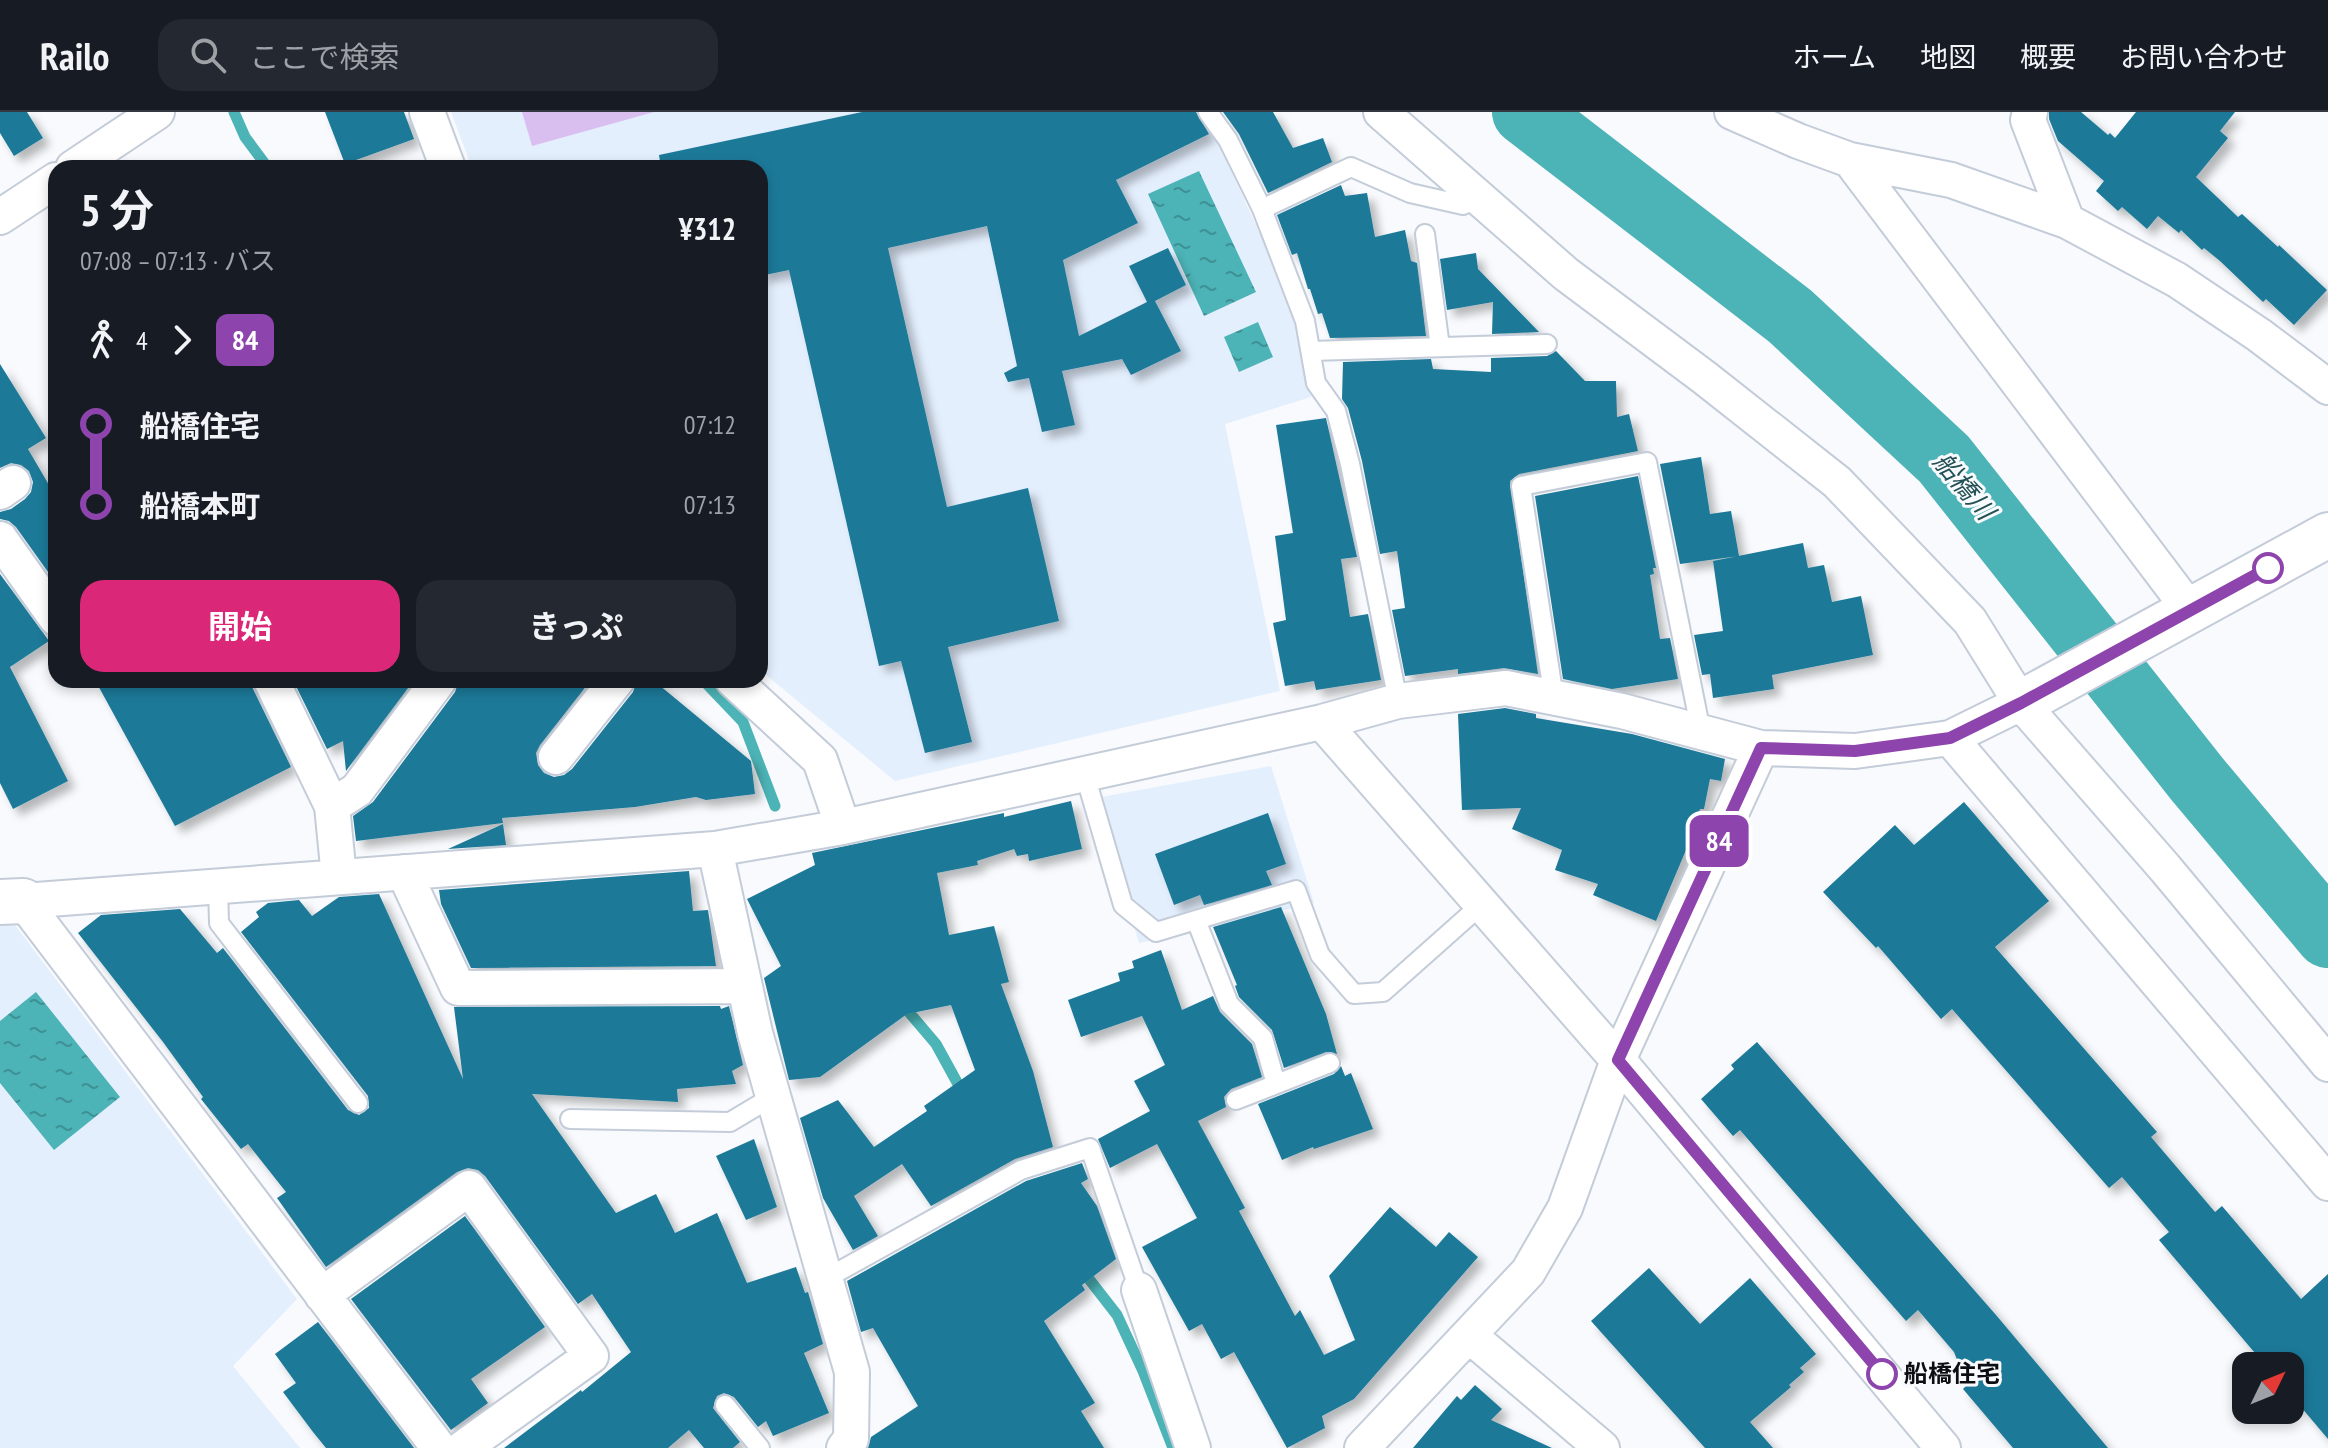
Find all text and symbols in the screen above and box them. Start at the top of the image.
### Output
search box [158,19,718,91]
text: Railo [40,31,110,80]
icon: search [186,33,230,77]
text: ここで検索 [250,37,400,76]
text: ホーム [1793,38,1876,75]
text: 地図 [1920,38,1976,75]
text: 概要 [2020,38,2076,75]
text: お問い合わせ [2120,38,2288,75]
text: 5 分 [80,181,154,238]
text: ¥312 [679,209,736,248]
text: 07:08 – 07:13 · バス [80,244,276,277]
icon: walk [80,318,124,362]
icon: forward [160,318,204,362]
text: 84 [232,321,258,358]
text: 4 [136,324,148,357]
text: 船橋住宅 [140,406,260,445]
text: 07:12 [684,408,736,441]
water label: 船橋川 [1927,445,2004,528]
text: 船橋本町 [140,486,260,525]
text: 07:13 [684,488,736,521]
unlabelled marker [2253,553,2283,583]
button: 開始 [80,580,400,672]
button: きっぷ [416,580,736,672]
line badge: 84 [1683,815,1755,867]
text: 84 [1706,822,1732,859]
north arrow [2232,1352,2304,1424]
map controls [2232,1352,2304,1424]
place label: 船橋住宅 [1904,1358,2000,1389]
marker: 船橋住宅 [1867,1359,1897,1389]

